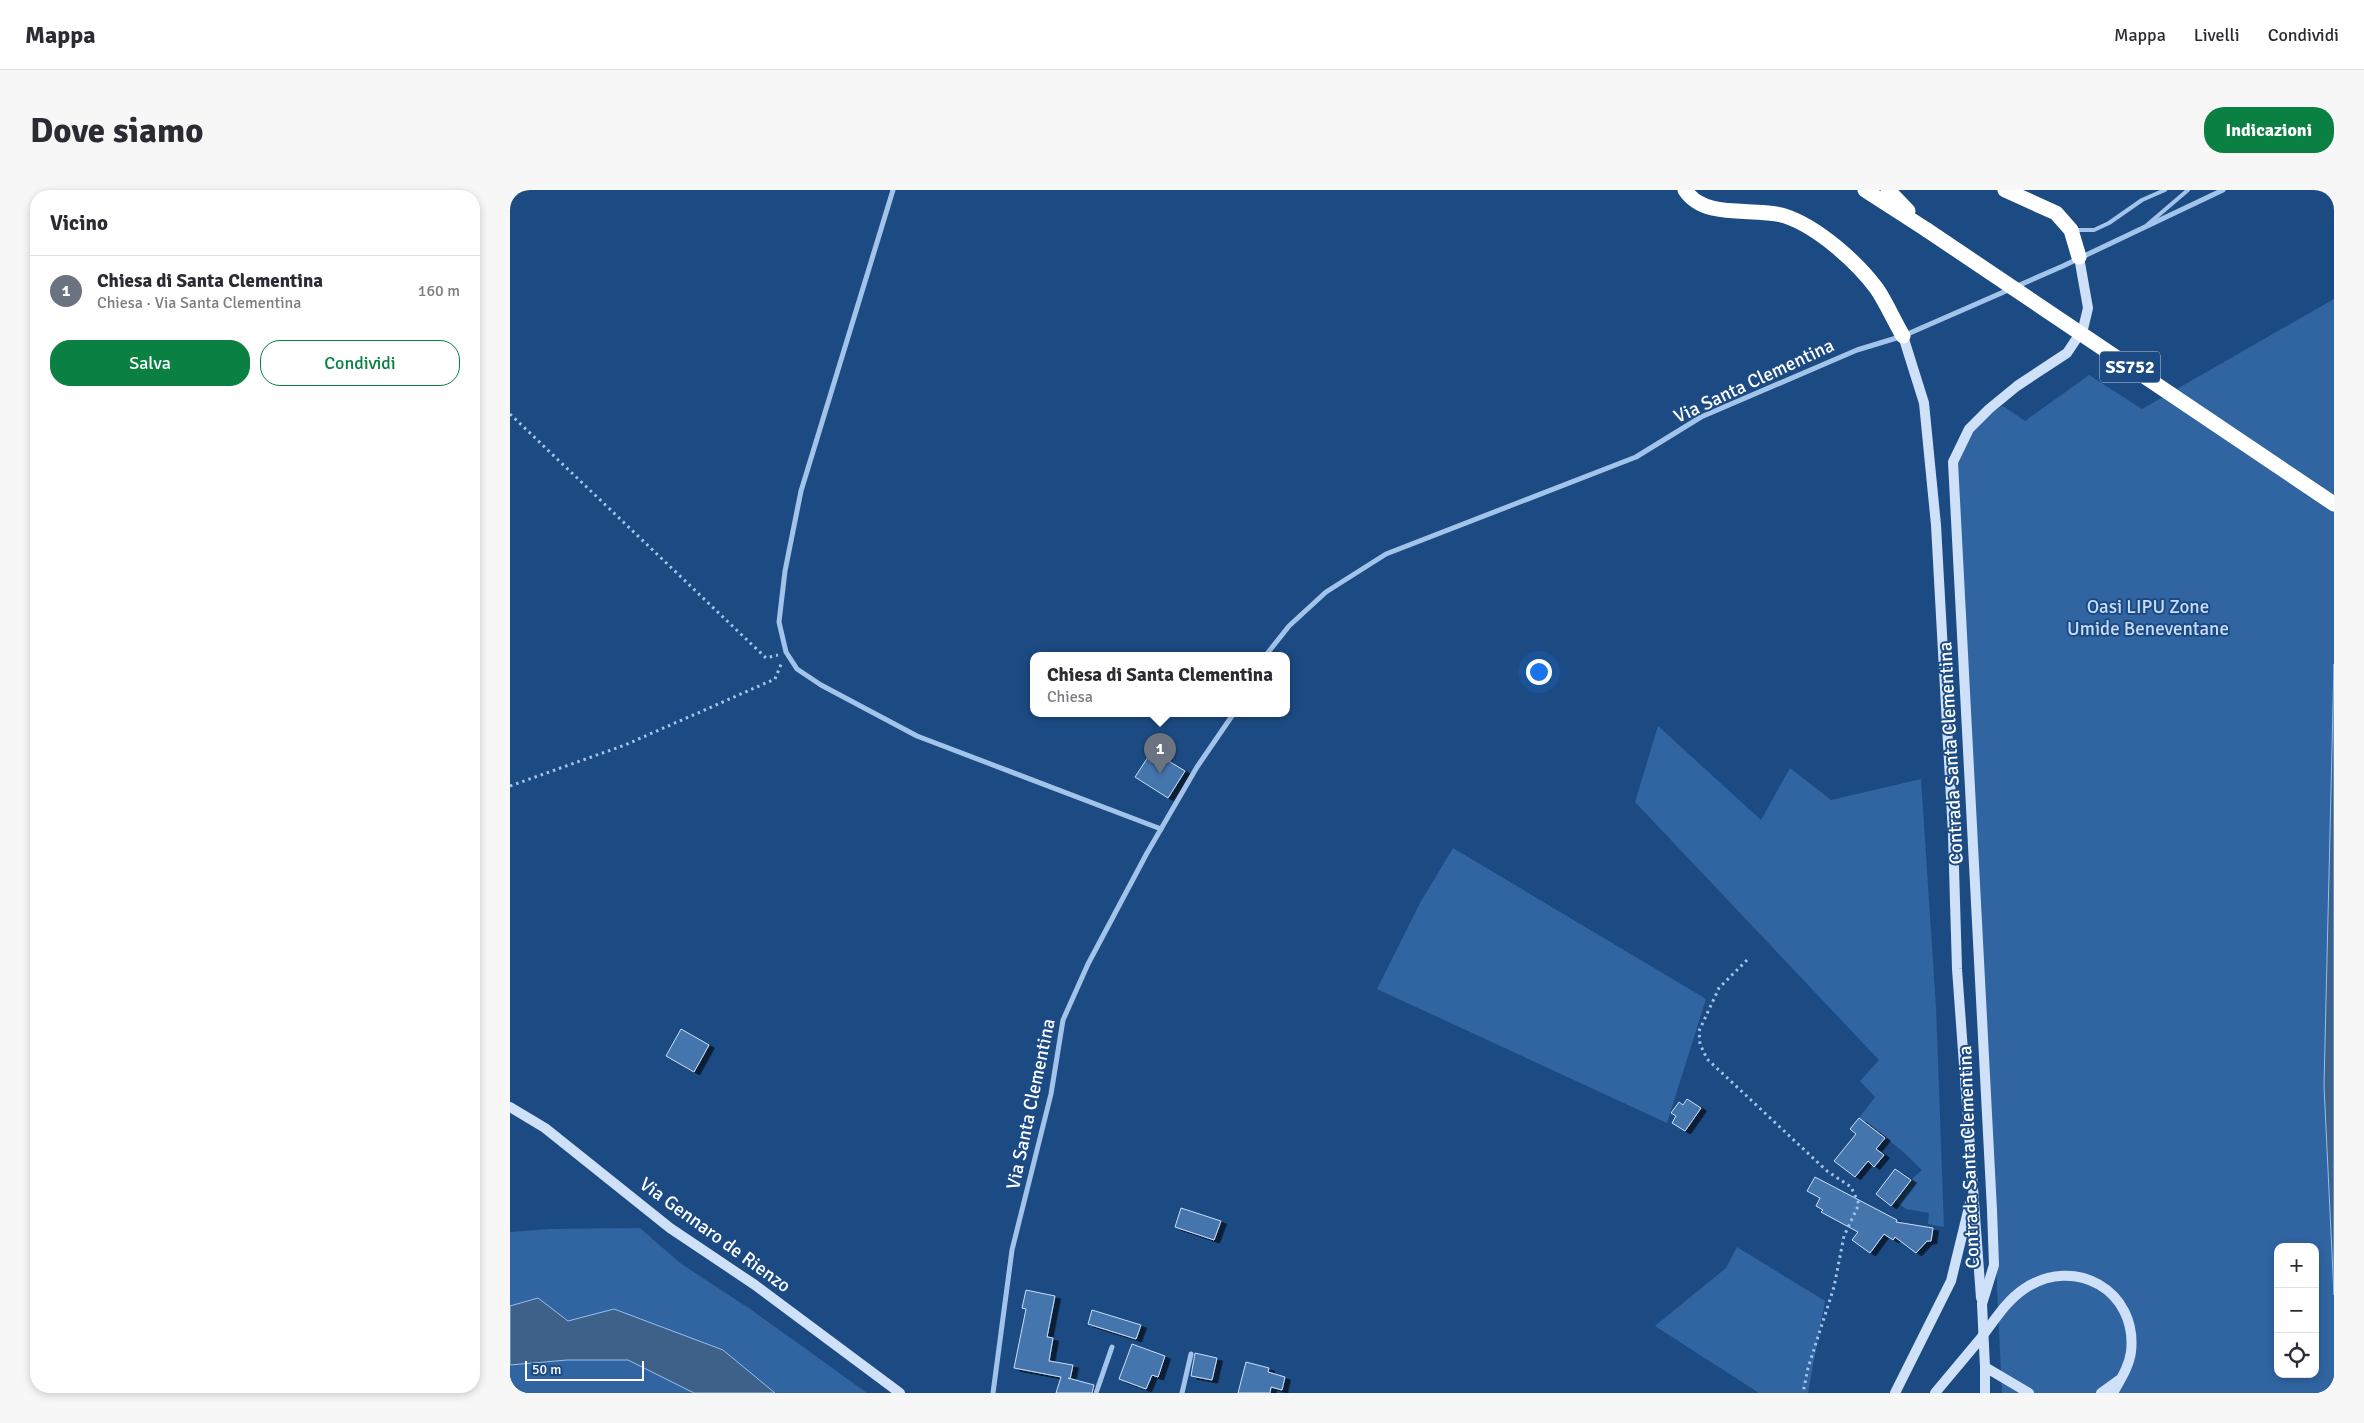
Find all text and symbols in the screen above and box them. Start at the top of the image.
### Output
text: Mappa [25,20,95,50]
text: Mappa [2114,24,2166,46]
text: Livelli [2194,24,2240,46]
text: Condividi [2268,24,2339,46]
button: Indicazioni [2204,107,2334,153]
text: Dove siamo [30,109,204,152]
text: Vicino [50,210,108,236]
text: Chiesa di Santa Clementina [97,269,323,293]
text: 1 [62,281,70,301]
text: 160 m [418,281,460,301]
text: Chiesa · Via Santa Clementina [97,293,301,313]
street label: Via Santa Clementina [1670,333,1838,429]
button: Salva [50,340,250,386]
button: Condividi [260,340,460,386]
road number: SS752 [2100,352,2160,382]
park label: Oasi LIPU Zone Umide Beneventane [2067,595,2229,641]
street label: Contrada Santa Clementina [1933,641,1969,865]
popup [1030,652,1290,717]
your location [1526,659,1552,685]
text: Chiesa di Santa Clementina [1047,663,1273,687]
text: Chiesa [1047,687,1093,707]
pin: 1 [1144,733,1176,774]
street label: Via Santa Clementina [1001,1016,1061,1192]
street label: Contrada Santa Clementina [1953,1045,1985,1269]
street label: Via Gennaro de Rienzo [635,1172,795,1298]
map controls [2274,1243,2319,1378]
button: + [2274,1243,2319,1288]
button: − [2274,1288,2319,1333]
button: locate [2274,1333,2319,1378]
scale bar [525,1358,644,1381]
text: 50 m [532,1361,561,1378]

